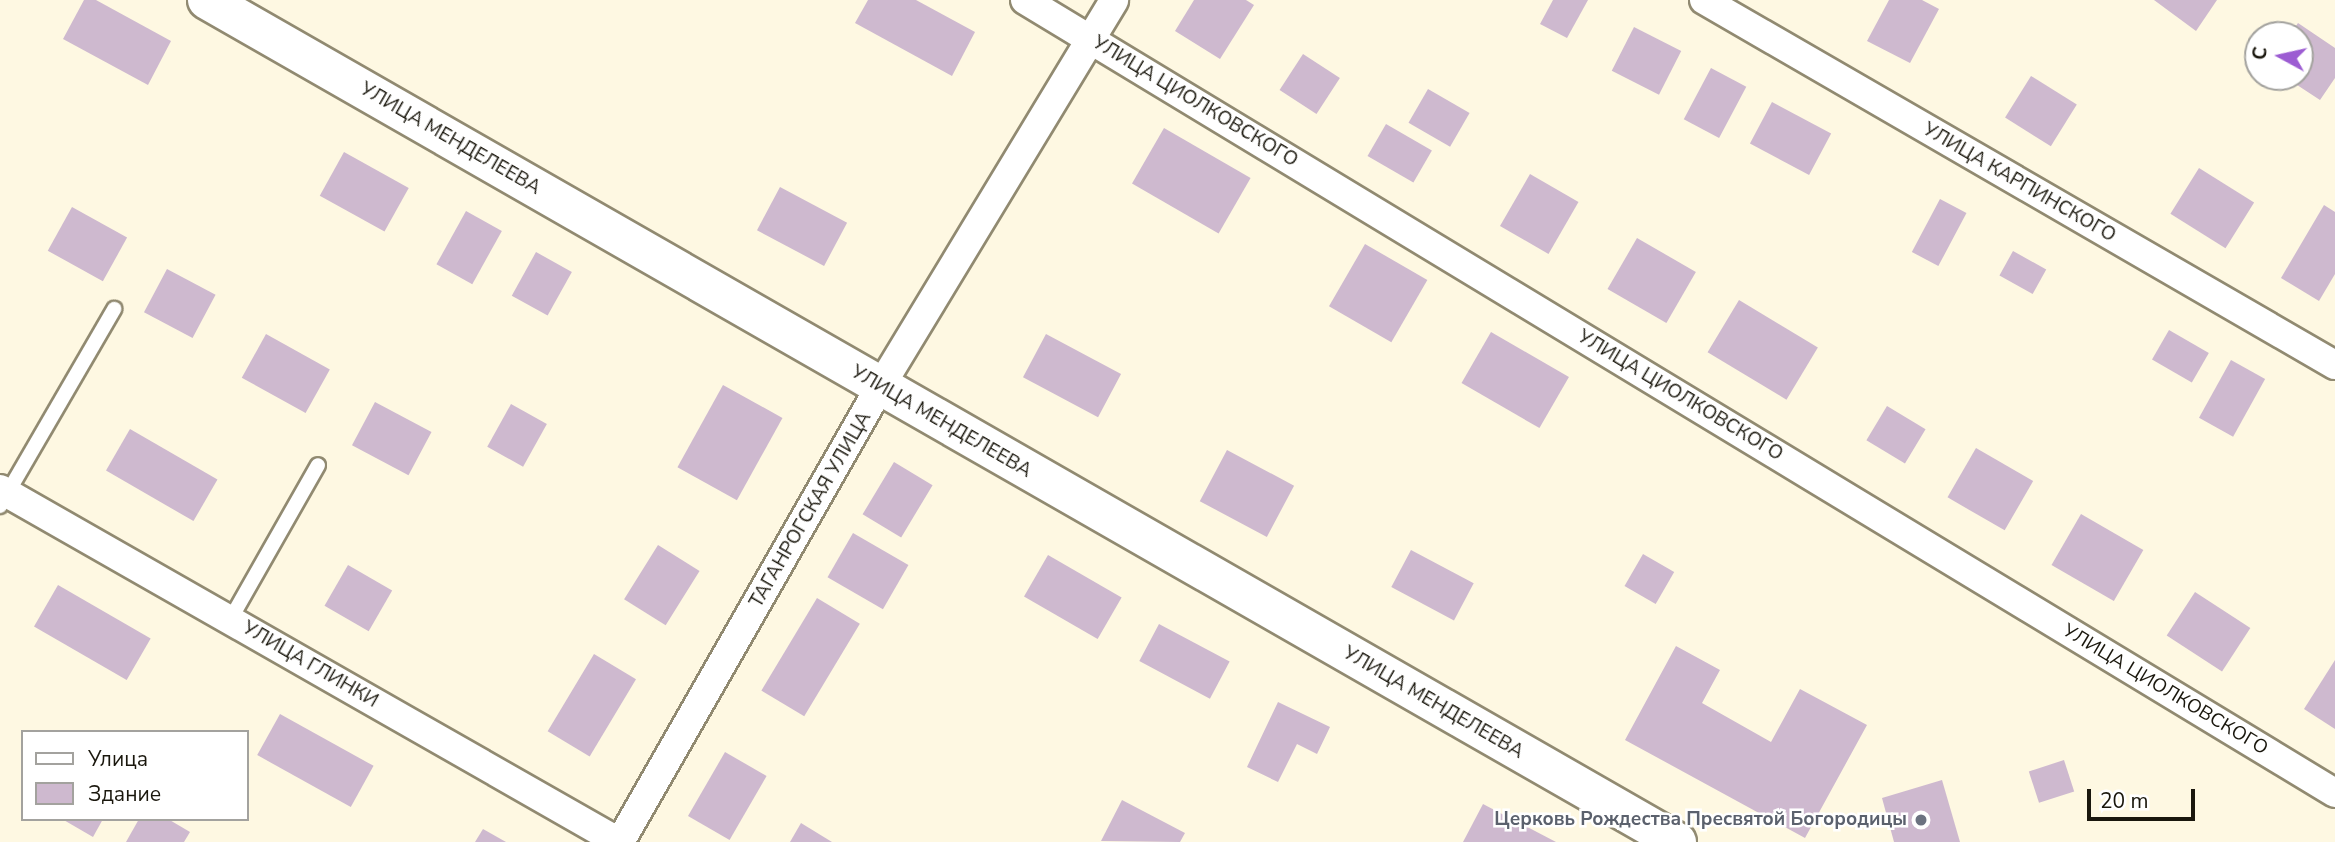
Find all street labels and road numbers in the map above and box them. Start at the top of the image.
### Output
street label: УЛИЦА ЦИОЛКОВСКОГО [1088,32,1302,172]
street label: УЛИЦА МЕНДЕЛЕЕВА [356,78,544,200]
street label: УЛИЦА КАРПИНСКОГО [1919,118,2119,248]
street label: УЛИЦА ЦИОЛКОВСКОГО [1573,326,1787,466]
street label: УЛИЦА МЕНДЕЛЕЕВА [847,361,1035,483]
street label: ТАГАНРОГСКАЯ УЛИЦА [746,408,876,612]
street label: УЛИЦА ГЛИНКИ [238,617,382,713]
street label: УЛИЦА ЦИОЛКОВСКОГО [2058,620,2272,760]
street label: УЛИЦА МЕНДЕЛЕЕВА [1339,642,1527,764]

